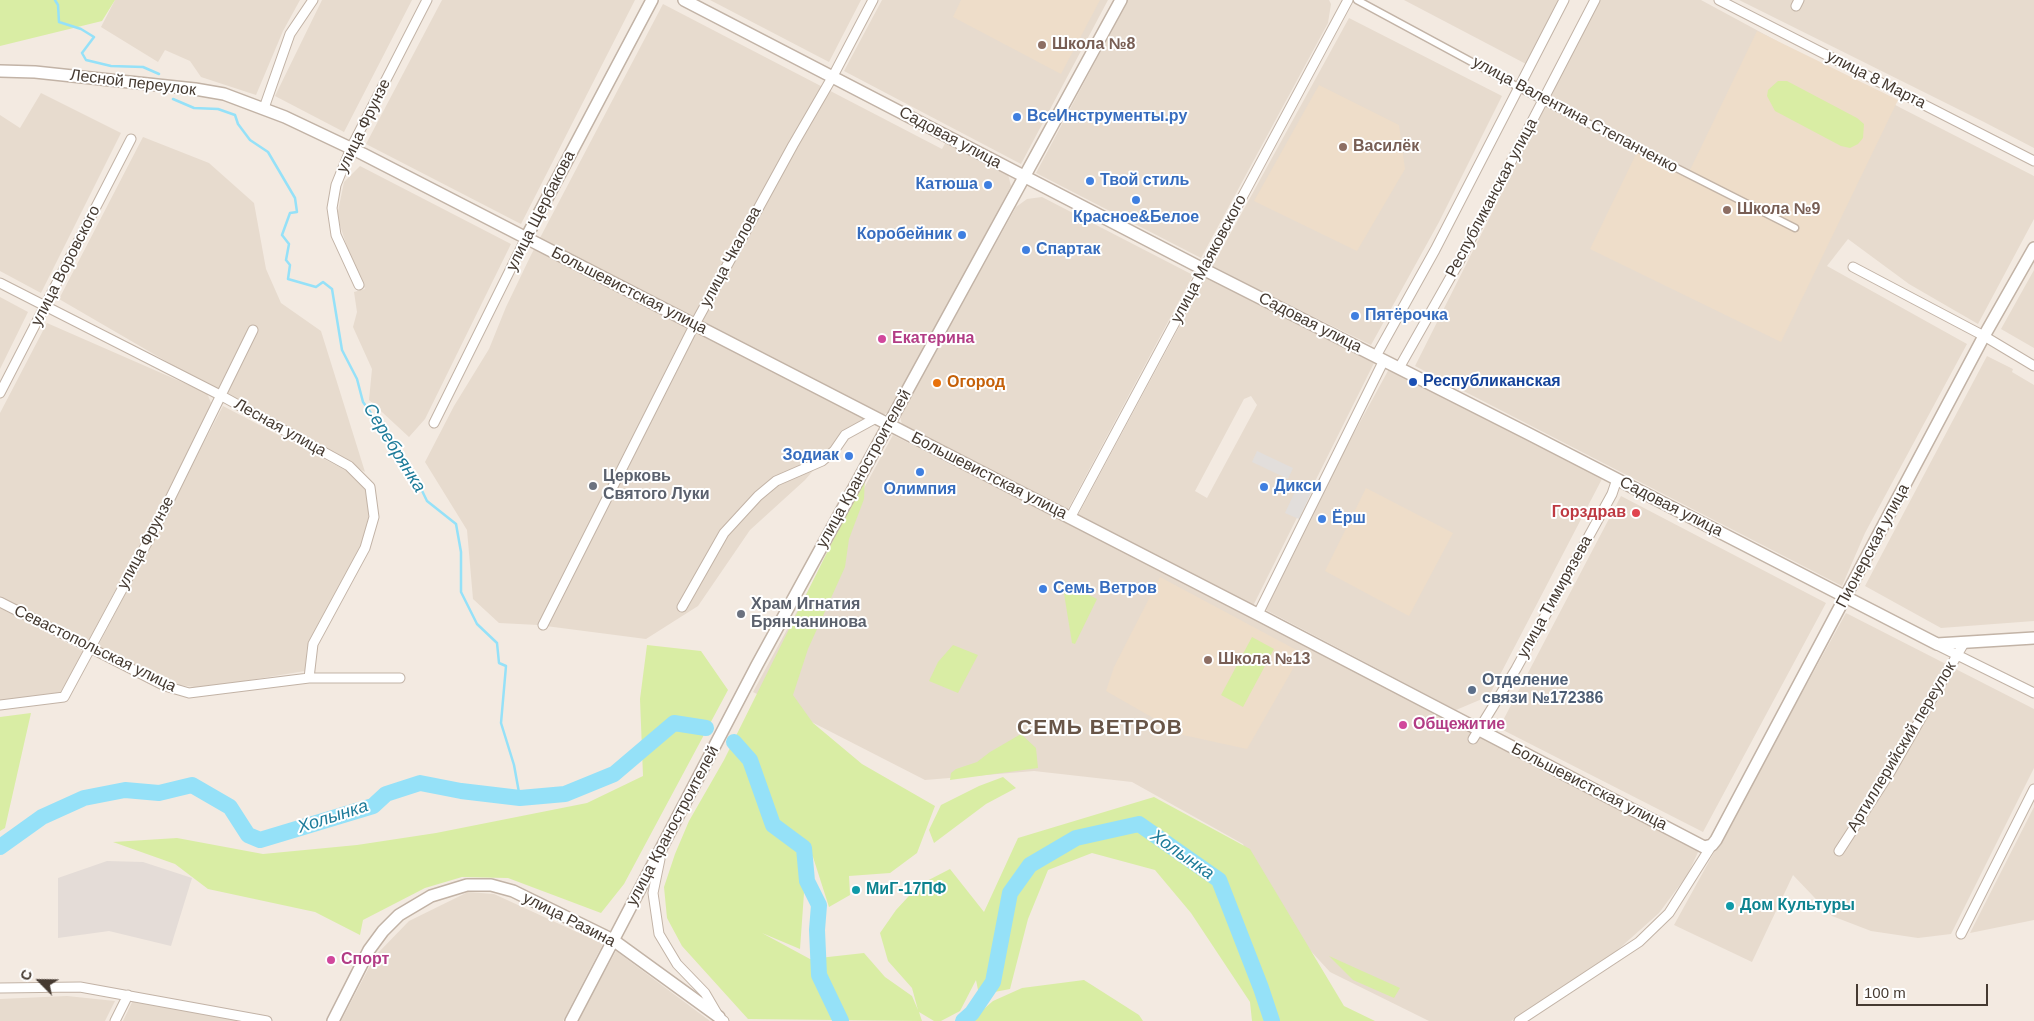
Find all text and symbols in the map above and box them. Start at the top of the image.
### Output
place label: Школа №8 [1052,35,1135,55]
marker: Школа №8 [1036,39,1048,51]
street label: улица 8 Марта [1823,47,1929,113]
street label: улица Валентина Степанченко [1469,53,1681,177]
street label: Лесной переулок [69,66,197,100]
street label: улица Фрунзе [333,76,395,176]
street label: Садовая улица [896,103,1004,173]
place label: ВсеИнструменты.ру [1027,107,1187,127]
marker: ВсеИнструменты.ру [1011,111,1023,123]
street label: Республиканская улица [1442,115,1542,281]
place label: Василёк [1353,137,1419,157]
marker: Василёк [1337,141,1349,153]
street label: улица Щербакова [502,148,580,274]
place label: Твой стиль [1100,171,1189,191]
place label: Катюша [915,175,978,195]
marker: Твой стиль [1084,175,1096,187]
marker: Катюша [982,179,994,191]
street label: улица Маяковского [1167,192,1251,326]
marker: Красное&Белое [1130,194,1142,206]
place label: Школа №9 [1737,200,1820,220]
street label: улица Воровского [27,203,105,329]
street label: улица Чкалова [696,203,766,311]
marker: Школа №9 [1721,204,1733,216]
place label: Красное&Белое [1073,208,1199,228]
place label: Коробейник [857,225,952,245]
marker: Коробейник [956,229,968,241]
place label: Спартак [1036,240,1100,260]
street label: Большевистская улица [548,243,710,339]
marker: Спартак [1020,244,1032,256]
street label: Садовая улица [1255,289,1365,357]
place label: Пятёрочка [1365,306,1448,326]
marker: Пятёрочка [1349,310,1361,322]
place label: Екатерина [892,329,974,349]
marker: Екатерина [876,333,888,345]
place label: Республиканская [1423,372,1561,392]
place label: Огород [947,373,1005,393]
marker: Республиканская [1407,376,1419,388]
marker: Огород [931,377,943,389]
street label: улица Краностроителей [812,386,916,552]
street label: Лесная улица [231,395,329,461]
water label: Серебрянка [358,399,430,497]
street label: Большевистская улица [908,428,1070,524]
place label: Зодиак [783,446,839,466]
marker: Зодиак [843,450,855,462]
marker: Олимпия [914,466,926,478]
place label: Церковь Святого Луки [603,467,710,505]
street label: Садовая улица [1616,473,1726,541]
place label: Дикси [1274,477,1322,497]
marker: Церковь Святого Луки [587,480,599,492]
place label: Олимпия [884,480,956,500]
marker: Дикси [1258,481,1270,493]
street label: Пионерская улица [1832,481,1914,611]
street label: улица Фрунзе [114,493,178,593]
place label: Горздрав [1552,503,1626,523]
marker: Горздрав [1630,507,1642,519]
place label: Ёрш [1332,509,1366,529]
marker: Ёрш [1316,513,1328,525]
street label: улица Тимирязева [1513,532,1597,662]
place label: Семь Ветров [1053,579,1157,599]
marker: Семь Ветров [1037,583,1049,595]
place label: Храм Игнатия Брянчанинова [751,595,867,633]
street label: Севастопольская улица [11,601,179,697]
marker: Храм Игнатия Брянчанинова [735,608,747,620]
place label: Школа №13 [1218,650,1310,670]
marker: Школа №13 [1202,654,1214,666]
street label: Артиллерийский переулок [1843,658,1961,836]
place label: Отделение связи №172386 [1482,671,1603,709]
marker: Отделение связи №172386 [1466,684,1478,696]
district label: СЕМЬ ВЕТРОВ [1016,715,1184,741]
place label: Общежитие [1413,715,1505,735]
marker: Общежитие [1397,719,1409,731]
street label: Большевистская улица [1508,739,1670,835]
street label: улица Краностроителей [623,743,723,909]
water label: Холынка [295,795,371,839]
water label: Холынка [1146,825,1218,885]
place label: МиГ-17ПФ [866,880,947,900]
marker: МиГ-17ПФ [850,884,862,896]
street label: улица Разина [520,888,618,952]
place label: Дом Культуры [1740,896,1855,916]
marker: Дом Культуры [1724,900,1736,912]
place label: Спорт [341,950,389,970]
marker: Спорт [325,954,337,966]
north arrow [15,956,65,1006]
text: С [17,967,36,983]
scale bar [1859,974,1992,1006]
text: 100 m [1864,984,1906,1001]

